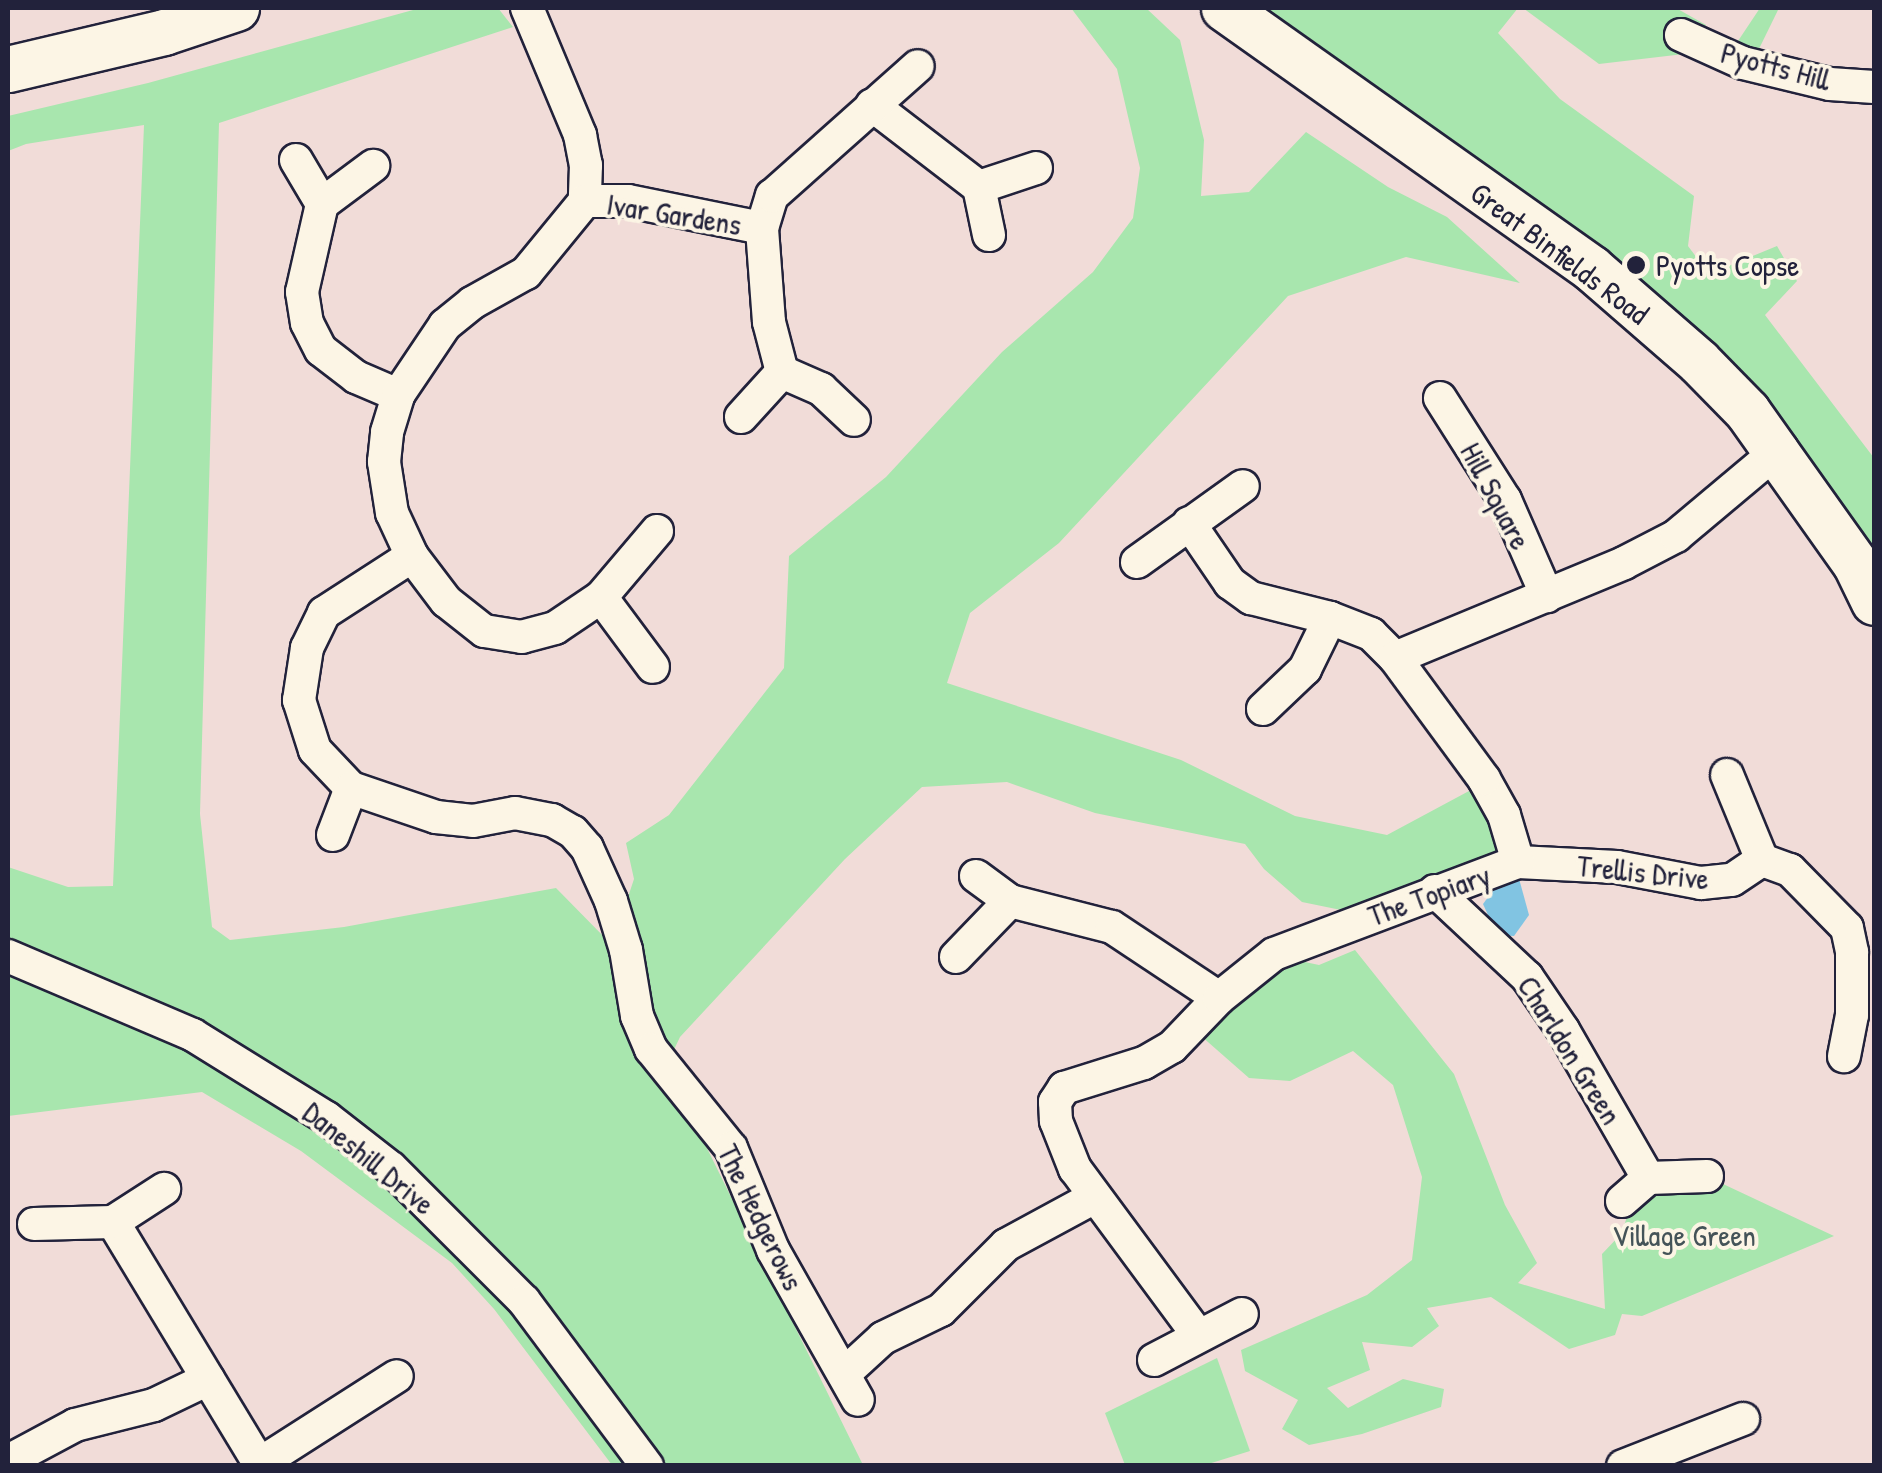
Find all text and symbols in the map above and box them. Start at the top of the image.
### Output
street label: Pyotts Hill [1717,34,1835,98]
street label: Great Binfields Road [1464,174,1656,332]
street label: Ivar Gardens [604,186,744,242]
place label: Pyotts Copse [1656,247,1799,283]
marker: Pyotts Copse [1625,254,1647,276]
street label: Hill Square [1453,437,1539,555]
street label: Trellis Drive [1575,847,1711,897]
street label: The Topiary [1363,856,1495,934]
street label: Charldon Green [1510,969,1630,1131]
street label: Daneshill Drive [296,1094,442,1222]
street label: The Hedgerows [710,1138,812,1296]
park label: Village Green [1612,1217,1756,1253]

